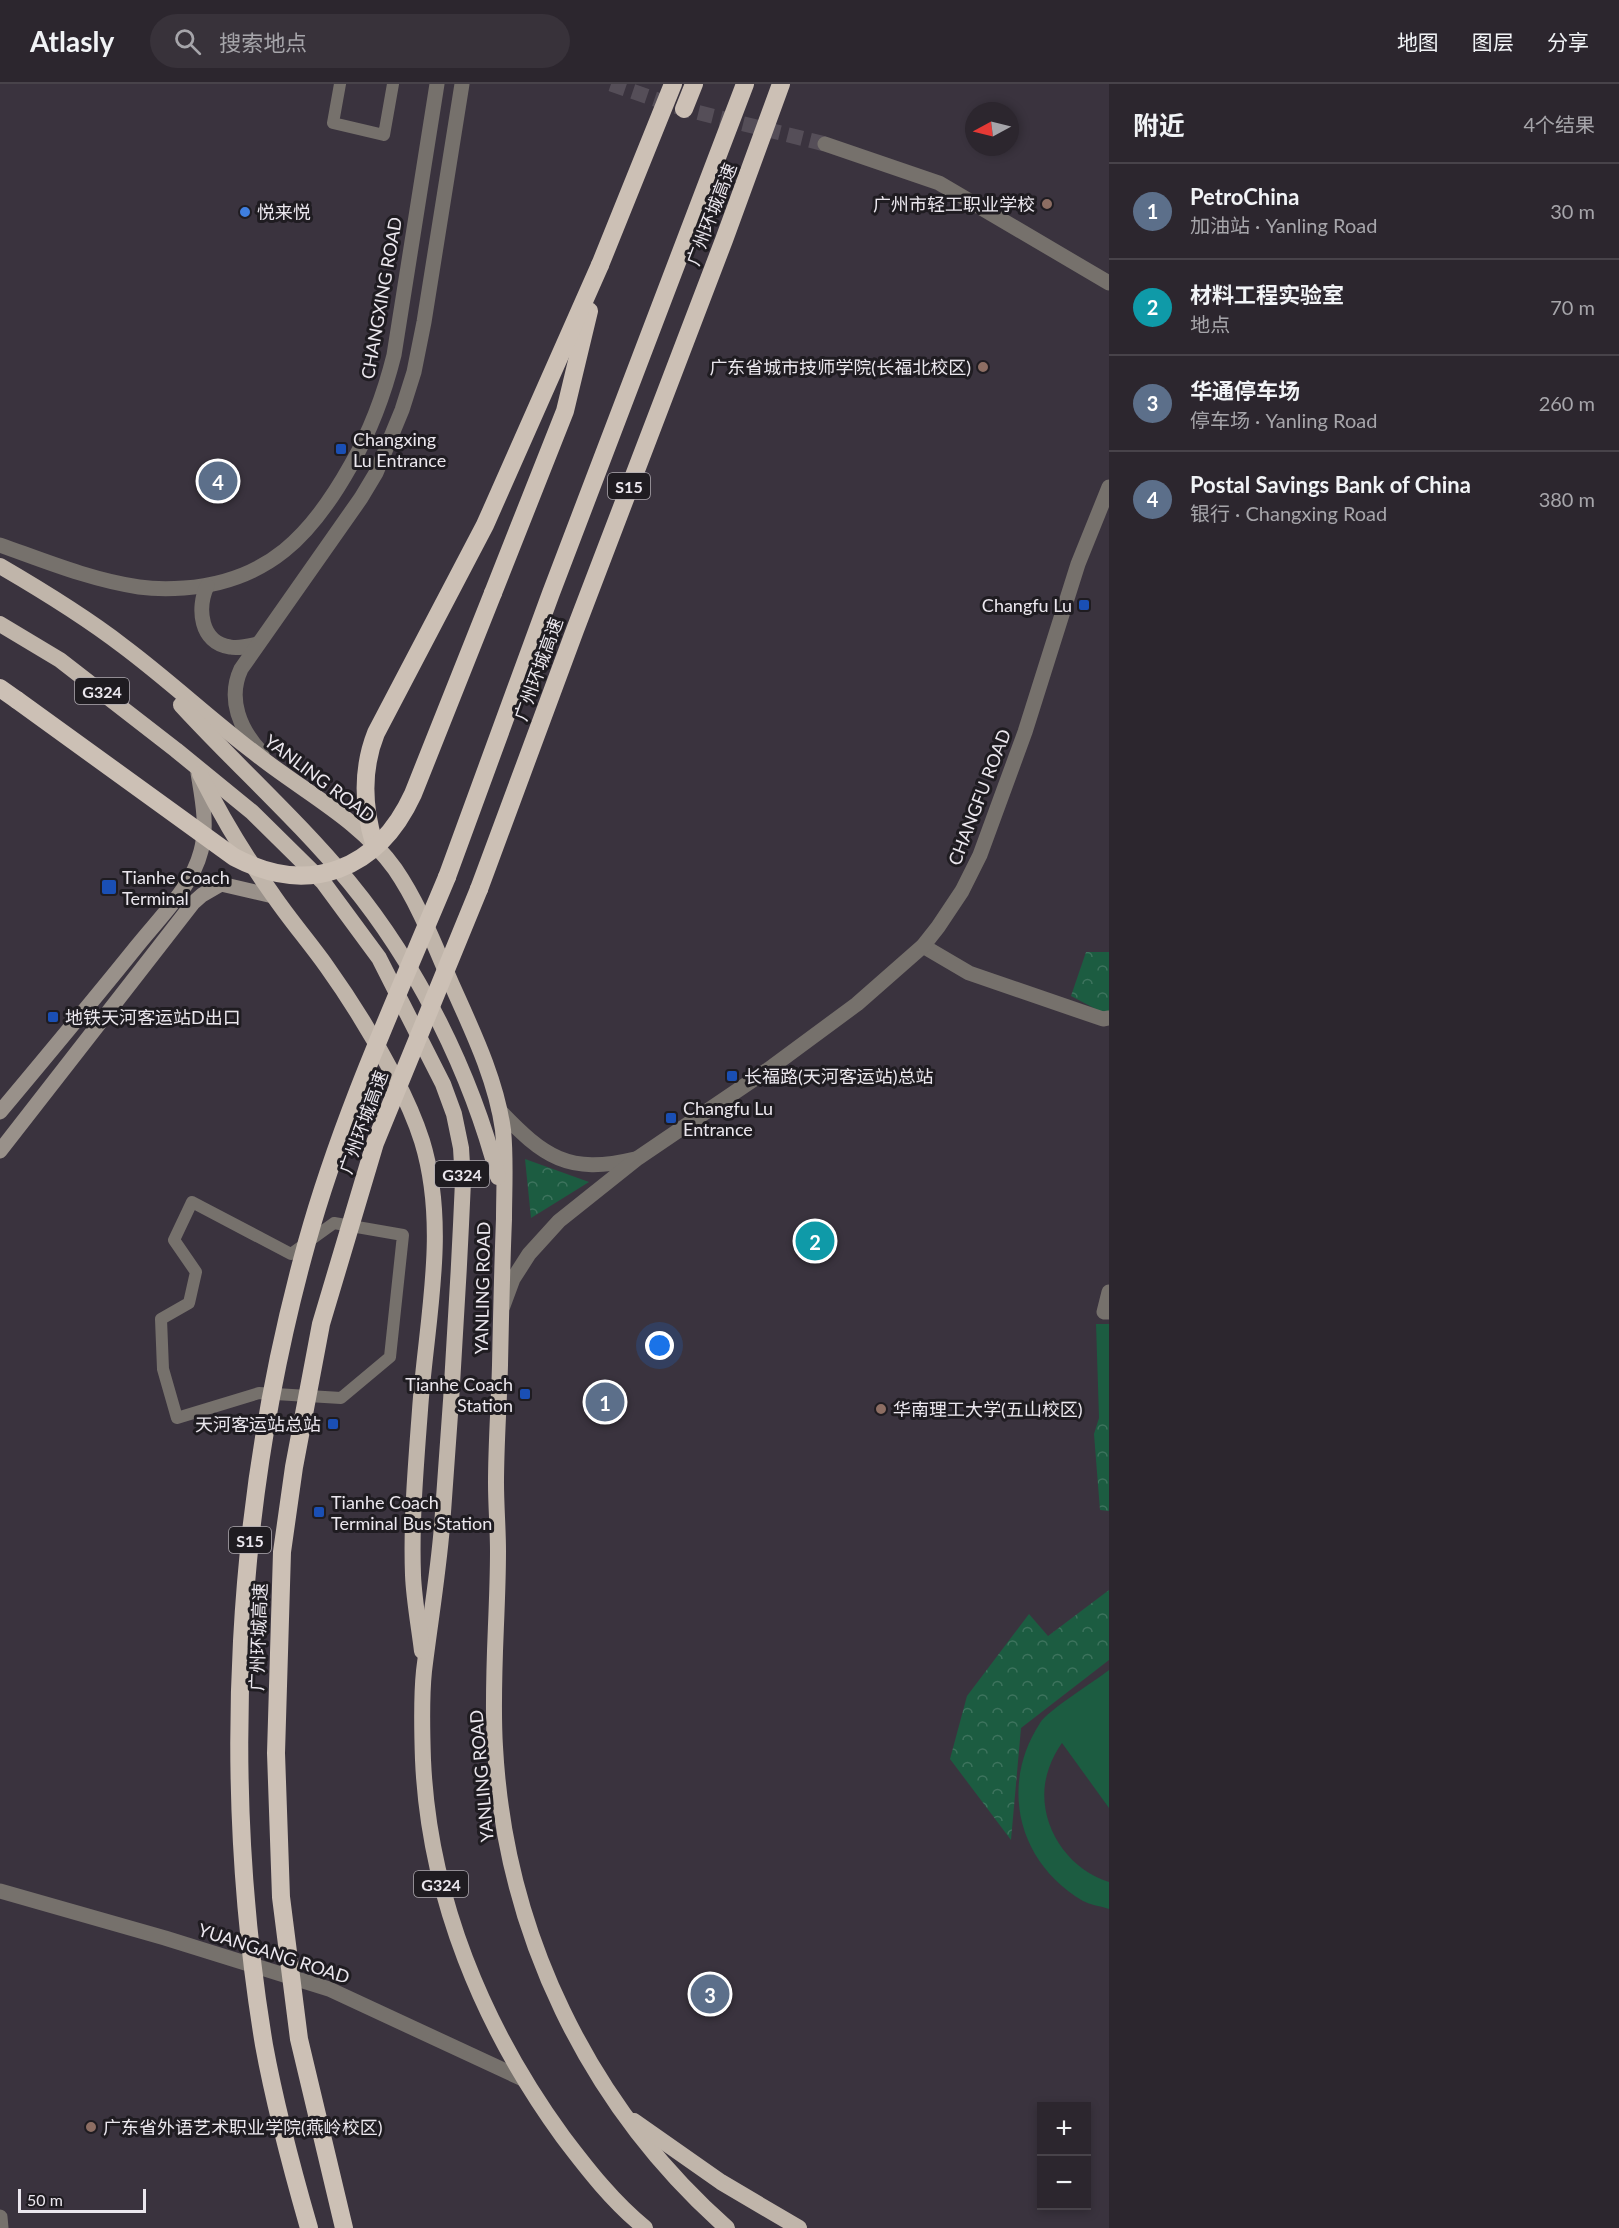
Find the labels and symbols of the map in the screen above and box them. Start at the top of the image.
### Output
north arrow [965,102,1019,156]
street label: 广州环城高速 [681,160,741,268]
place label: 广州市轻工职业学校 [873,193,1035,215]
marker: 广州市轻工职业学校 [1040,197,1054,211]
place label: 悦来悦 [257,201,311,223]
marker: 悦来悦 [238,205,252,219]
street label: CHANGXING ROAD [356,215,406,381]
place label: 广东省城市技师学院(长福北校区) [709,356,971,378]
marker: 广东省城市技师学院(长福北校区) [976,360,990,374]
place label: Changxing Lu Entrance [353,428,446,471]
marker: Changxing Lu Entrance [334,442,348,456]
pin: 4 [198,458,238,504]
road number: S15 [608,473,650,499]
place label: Changfu Lu [982,594,1072,616]
marker: Changfu Lu [1077,598,1091,612]
street label: 广州环城高速 [509,614,567,724]
road number: G324 [75,678,129,704]
street label: CHANGFU ROAD [943,726,1015,868]
street label: YANLING ROAD [260,729,380,827]
place label: Tianhe Coach Terminal [122,866,230,909]
marker: Tianhe Coach Terminal [100,878,118,896]
place label: 地铁天河客运站D出口 [65,1006,241,1028]
marker: 地铁天河客运站D出口 [46,1010,60,1024]
place label: 长福路(天河客运站)总站 [744,1065,934,1087]
street label: 广州环城高速 [334,1067,392,1177]
marker: 长福路(天河客运站)总站 [725,1069,739,1083]
place label: Changfu Lu Entrance [683,1097,773,1140]
marker: Changfu Lu Entrance [664,1111,678,1125]
road number: G324 [435,1161,489,1187]
pin: 2 [796,1218,834,1264]
street label: YANLING ROAD [470,1221,494,1355]
your location [645,1331,674,1360]
place label: Tianhe Coach Station [405,1373,513,1416]
pin: 1 [586,1380,624,1424]
marker: Tianhe Coach Station [518,1387,532,1401]
place label: 华南理工大学(五山校区) [893,1398,1083,1420]
marker: 华南理工大学(五山校区) [874,1402,888,1416]
place label: 天河客运站总站 [195,1413,321,1435]
marker: 天河客运站总站 [326,1417,340,1431]
place label: Tianhe Coach Terminal Bus Station [331,1491,492,1534]
marker: Tianhe Coach Terminal Bus Station [312,1505,326,1519]
road number: S15 [229,1527,271,1553]
street label: 广州环城高速 [245,1583,271,1691]
street label: YANLING ROAD [464,1709,498,1843]
road number: G324 [414,1871,468,1897]
street label: YUANGANG ROAD [195,1918,353,1988]
pin: 3 [690,1972,730,2016]
place label: 广东省外语艺术职业学院(燕岭校区) [103,2116,383,2138]
marker: 广东省外语艺术职业学院(燕岭校区) [84,2120,98,2134]
scale bar [18,2186,146,2214]

